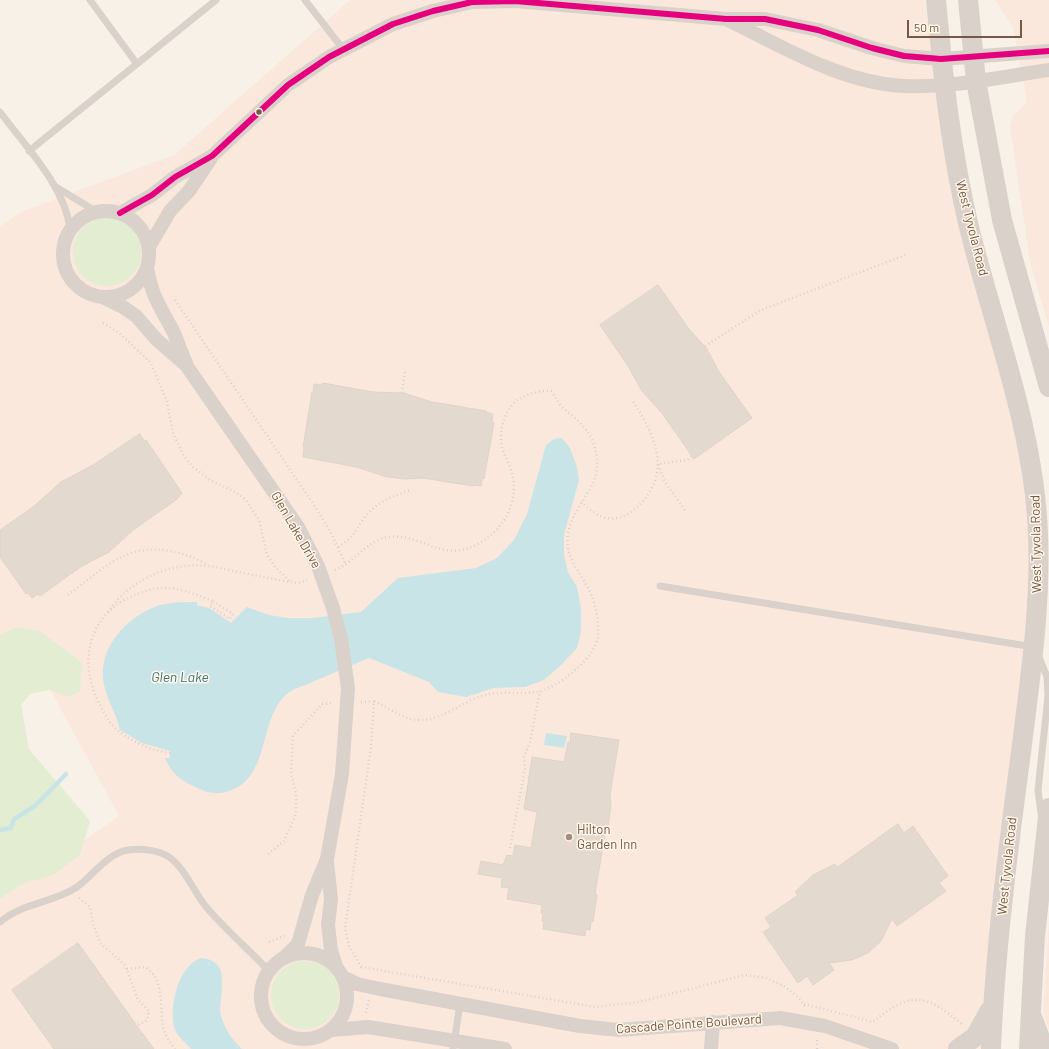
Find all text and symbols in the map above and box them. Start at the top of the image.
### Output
scale bar [909,12,1024,38]
text: 50 m [914,20,939,34]
unlabelled marker [254,107,264,117]
street label: West Tyvola Road [953,179,991,277]
street label: Glen Lake Drive [268,489,324,571]
street label: West Tyvola Road [1027,495,1045,593]
water label: Glen Lake [151,669,209,685]
street label: West Tyvola Road [994,816,1020,916]
place label: Hilton Garden Inn [577,822,637,853]
marker: Hilton Garden Inn [564,832,574,842]
street label: Cascade Pointe Boulevard [616,1011,762,1037]

